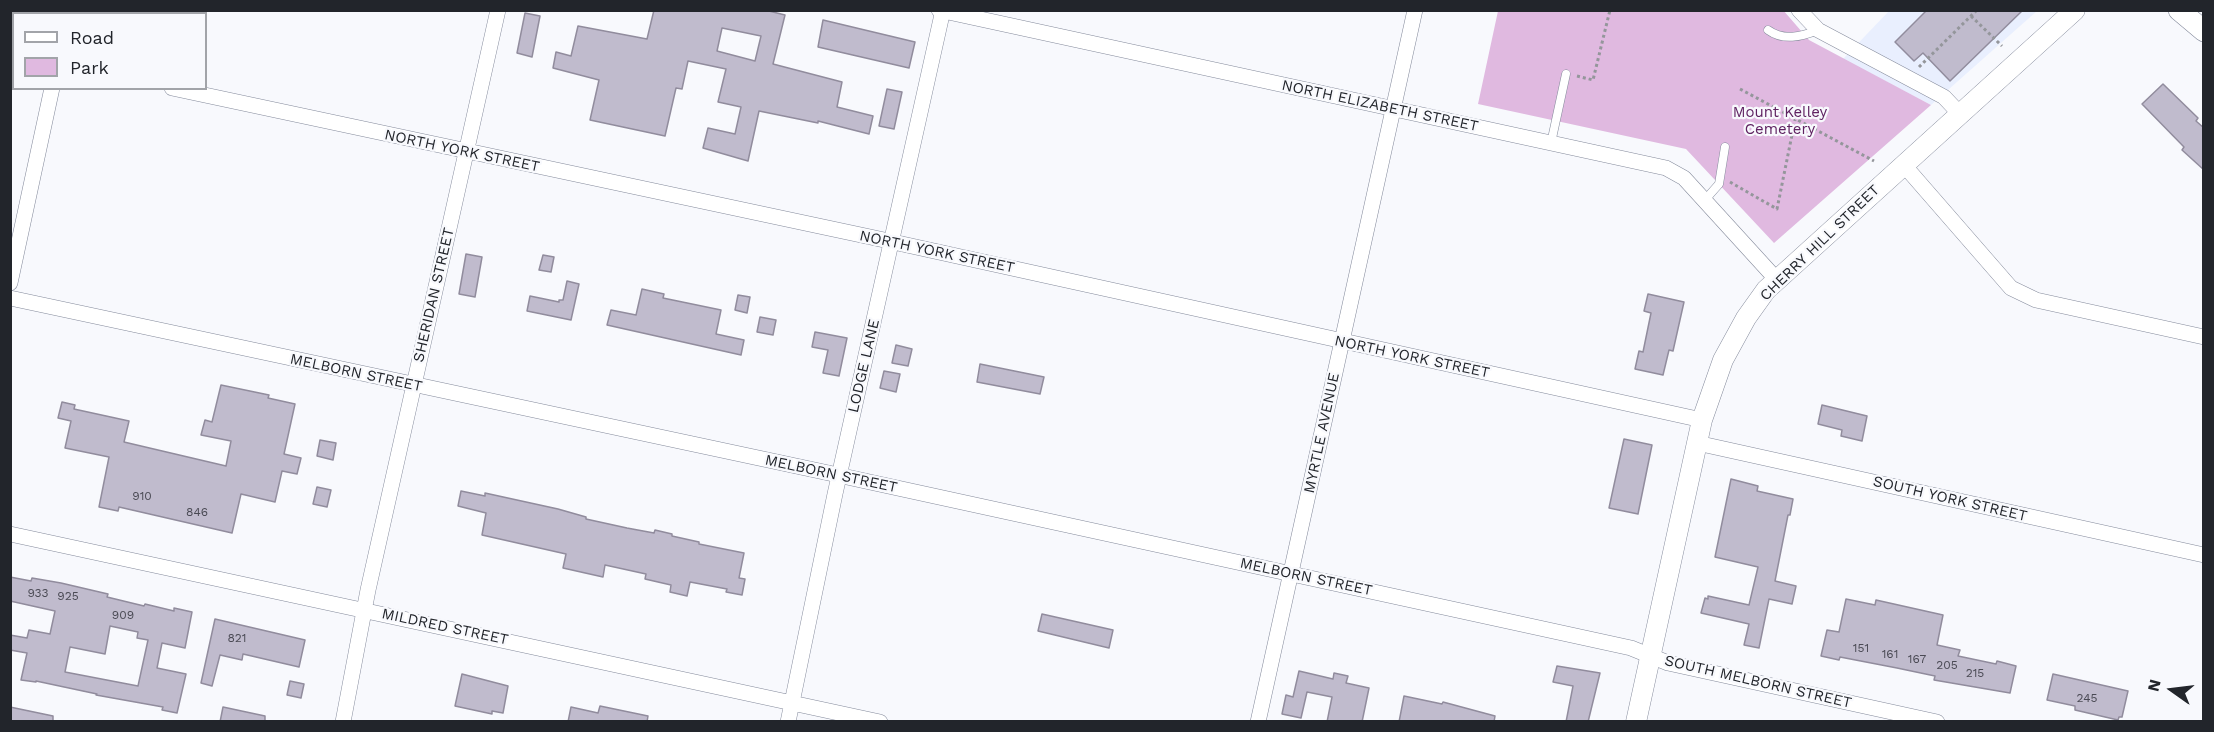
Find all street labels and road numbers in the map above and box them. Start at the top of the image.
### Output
street label: NORTH ELIZABETH STREET [1280,76,1480,136]
street label: NORTH YORK STREET [383,126,541,176]
street label: CHERRY HILL STREET [1757,181,1883,305]
street label: SHERIDAN STREET [410,226,458,364]
street label: NORTH YORK STREET [858,227,1016,277]
street label: LODGE LANE [844,317,884,415]
street label: NORTH YORK STREET [1333,332,1491,382]
street label: MELBORN STREET [288,350,424,396]
street label: MYRTLE AVENUE [1300,371,1344,495]
street label: MELBORN STREET [763,451,899,497]
street label: SOUTH YORK STREET [1871,473,2029,525]
street label: MELBORN STREET [1238,554,1374,600]
street label: MILDRED STREET [380,605,510,649]
street label: SOUTH MELBORN STREET [1663,652,1853,712]

